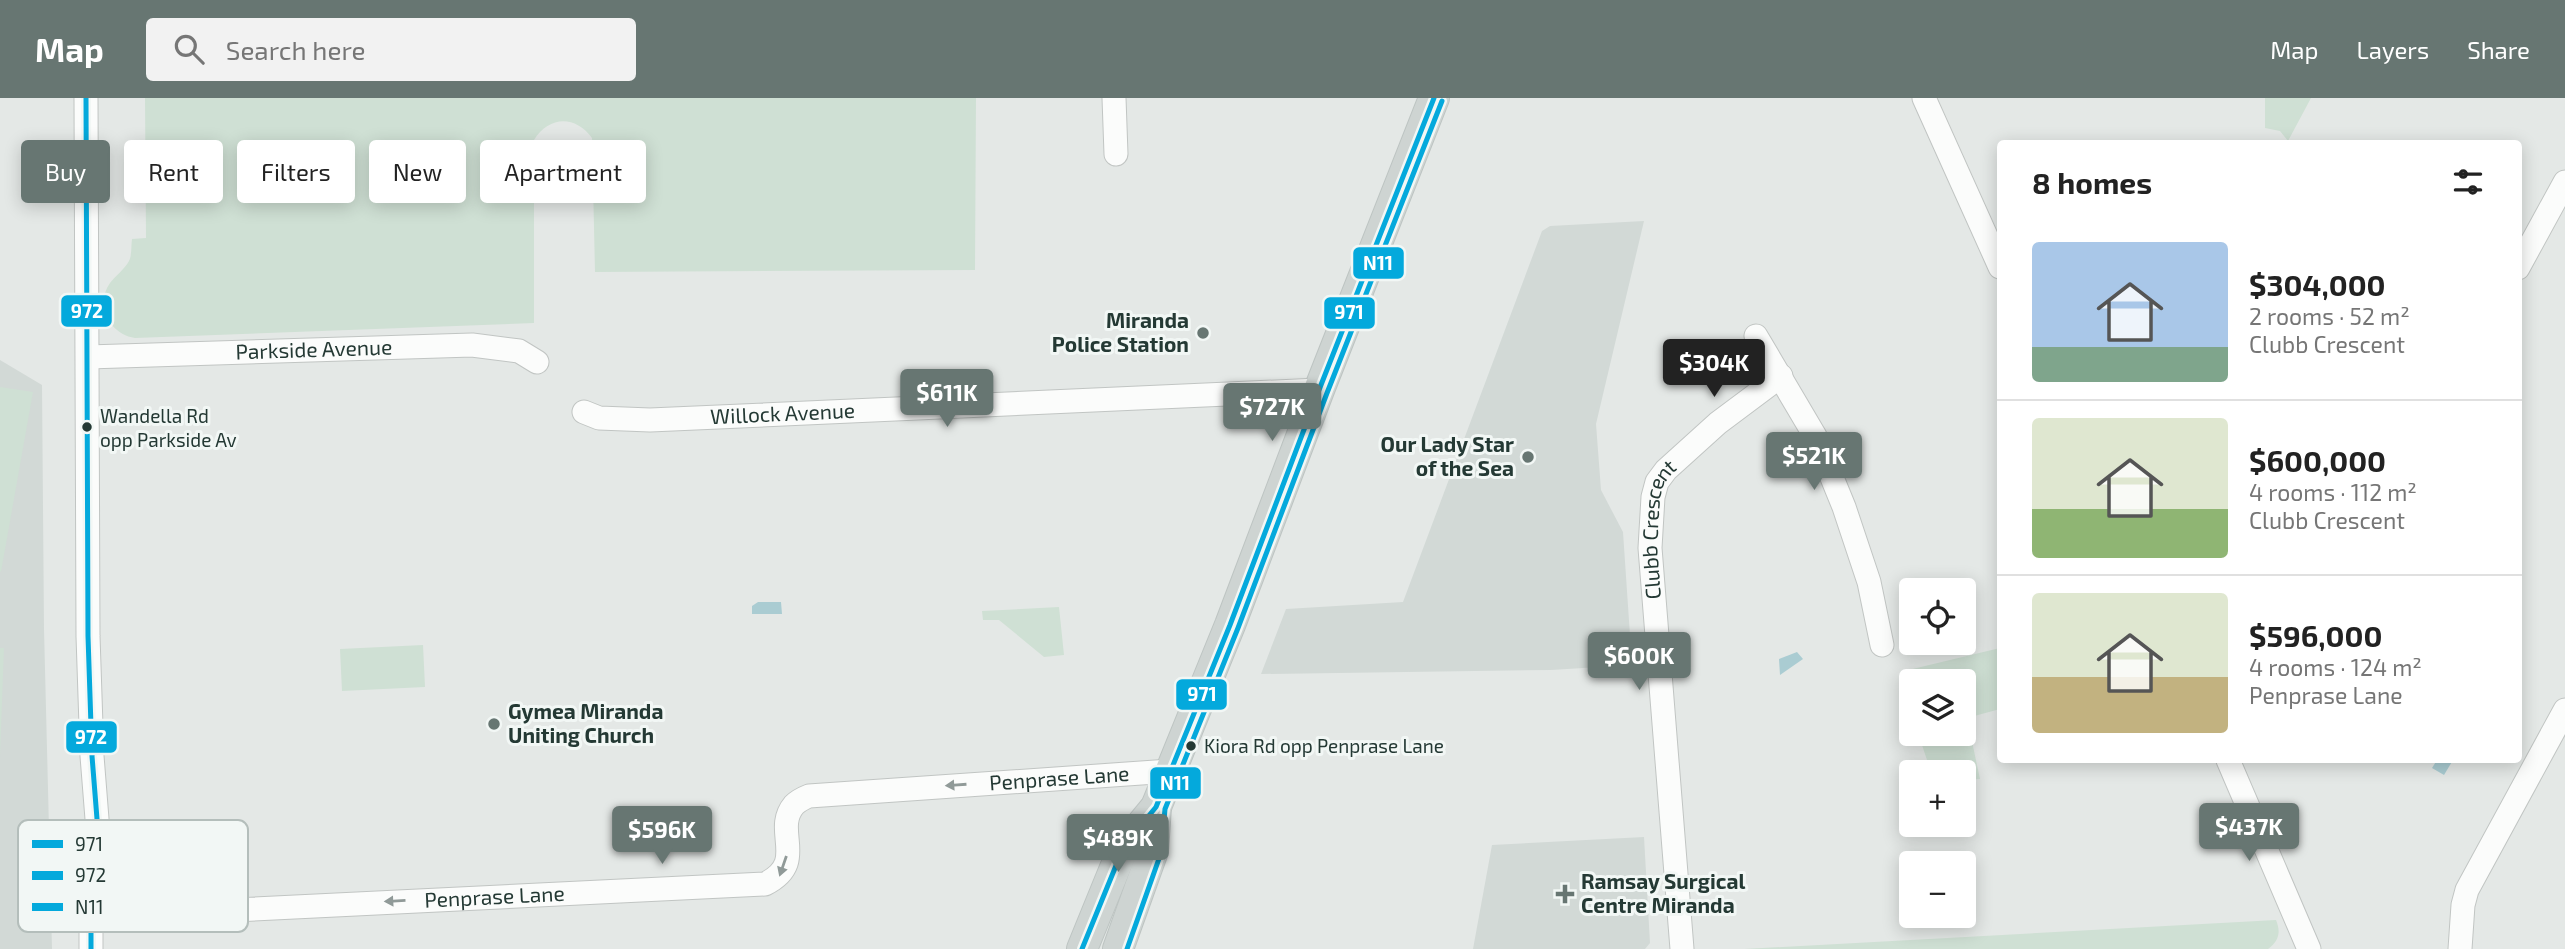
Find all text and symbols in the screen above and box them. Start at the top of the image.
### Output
search box [146,18,636,81]
text: Map [35,29,104,69]
icon: search [170,30,208,68]
text: Search here [226,34,365,65]
text: Map [2270,35,2318,64]
text: Layers [2356,35,2429,64]
text: Share [2467,35,2530,64]
chip: Buy [21,140,110,203]
chip: Rent [124,140,223,203]
chip: Filters [237,140,355,203]
chip: New [369,140,466,203]
chip: Apartment [480,140,646,203]
icon: filters [2449,163,2487,201]
text: 8 homes [2032,164,2152,200]
line badge: N11 [1352,246,1405,280]
text: N11 [1363,251,1393,274]
text: $304,000 [2249,266,2386,302]
icon: home [2088,270,2172,354]
line badge: 972 [60,294,113,328]
line badge: 971 [1323,296,1376,330]
text: 972 [71,299,103,322]
text: 971 [1334,300,1364,323]
text: 2 rooms · 52 m² [2249,302,2410,330]
place label: Miranda Police Station [1052,307,1189,356]
marker: Miranda Police Station [1195,325,1211,341]
text: Clubb Crescent [2249,330,2405,358]
street label: Parkside Avenue [235,333,393,363]
pin: $304K [1665,340,1763,399]
text: $304K [1679,348,1749,376]
pin: $611K [898,370,996,429]
text: $611K [916,378,978,406]
pin: $727K [1223,384,1321,443]
text: $727K [1239,392,1305,420]
street label: Willock Avenue [710,397,856,428]
place label: Wandella Rd opp Parkside Av [100,404,237,451]
marker: Wandella Rd opp Parkside Av [80,420,94,434]
place label: Our Lady Star of the Sea [1380,431,1514,480]
pin: $521K [1765,432,1863,492]
text: $521K [1782,441,1846,469]
text: $600,000 [2249,442,2386,478]
icon: home [2088,446,2172,530]
marker: Our Lady Star of the Sea [1520,449,1536,465]
street label: Clubb Crescent [1636,453,1680,601]
text: 4 rooms · 112 m² [2249,478,2417,506]
text: Clubb Crescent [2249,506,2405,534]
map controls [1899,578,1976,928]
button: locate [1899,578,1976,655]
text: $596,000 [2249,617,2382,653]
icon: home [2088,621,2172,705]
pin: $600K [1590,632,1688,692]
text: $600K [1604,641,1674,669]
text: 4 rooms · 124 m² [2249,653,2422,681]
button: layers [1899,669,1976,746]
line badge: 971 [1175,678,1228,711]
text: Penprase Lane [2249,681,2403,709]
text: 971 [1187,682,1217,705]
place label: Gymea Miranda Uniting Church [508,698,663,747]
marker: Gymea Miranda Uniting Church [486,716,502,732]
line badge: 972 [65,720,118,754]
text: 972 [75,725,107,748]
place label: Kiora Rd opp Penprase Lane [1204,734,1444,757]
marker: Kiora Rd opp Penprase Lane [1184,739,1198,753]
street label: Penprase Lane [988,760,1130,794]
button: + [1899,760,1976,837]
line badge: N11 [1149,766,1202,800]
text: N11 [1160,771,1190,794]
one-way arrow [944,780,966,791]
pin: $437K [2200,804,2298,863]
pin: $596K [613,806,711,866]
text: $437K [2215,812,2283,840]
pin: $489K [1069,814,1167,874]
text: $596K [628,815,696,843]
legend [18,820,248,932]
text: $489K [1083,823,1153,851]
text: 971 [75,832,103,855]
button: − [1899,851,1976,928]
one-way arrow [778,855,788,876]
text: 972 [75,863,106,886]
place label: Ramsay Surgical Centre Miranda [1581,868,1745,917]
street label: Penprase Lane [424,880,565,912]
marker: Ramsay Surgical Centre Miranda [1555,884,1575,904]
text: N11 [75,895,104,918]
one-way arrow [384,896,406,907]

